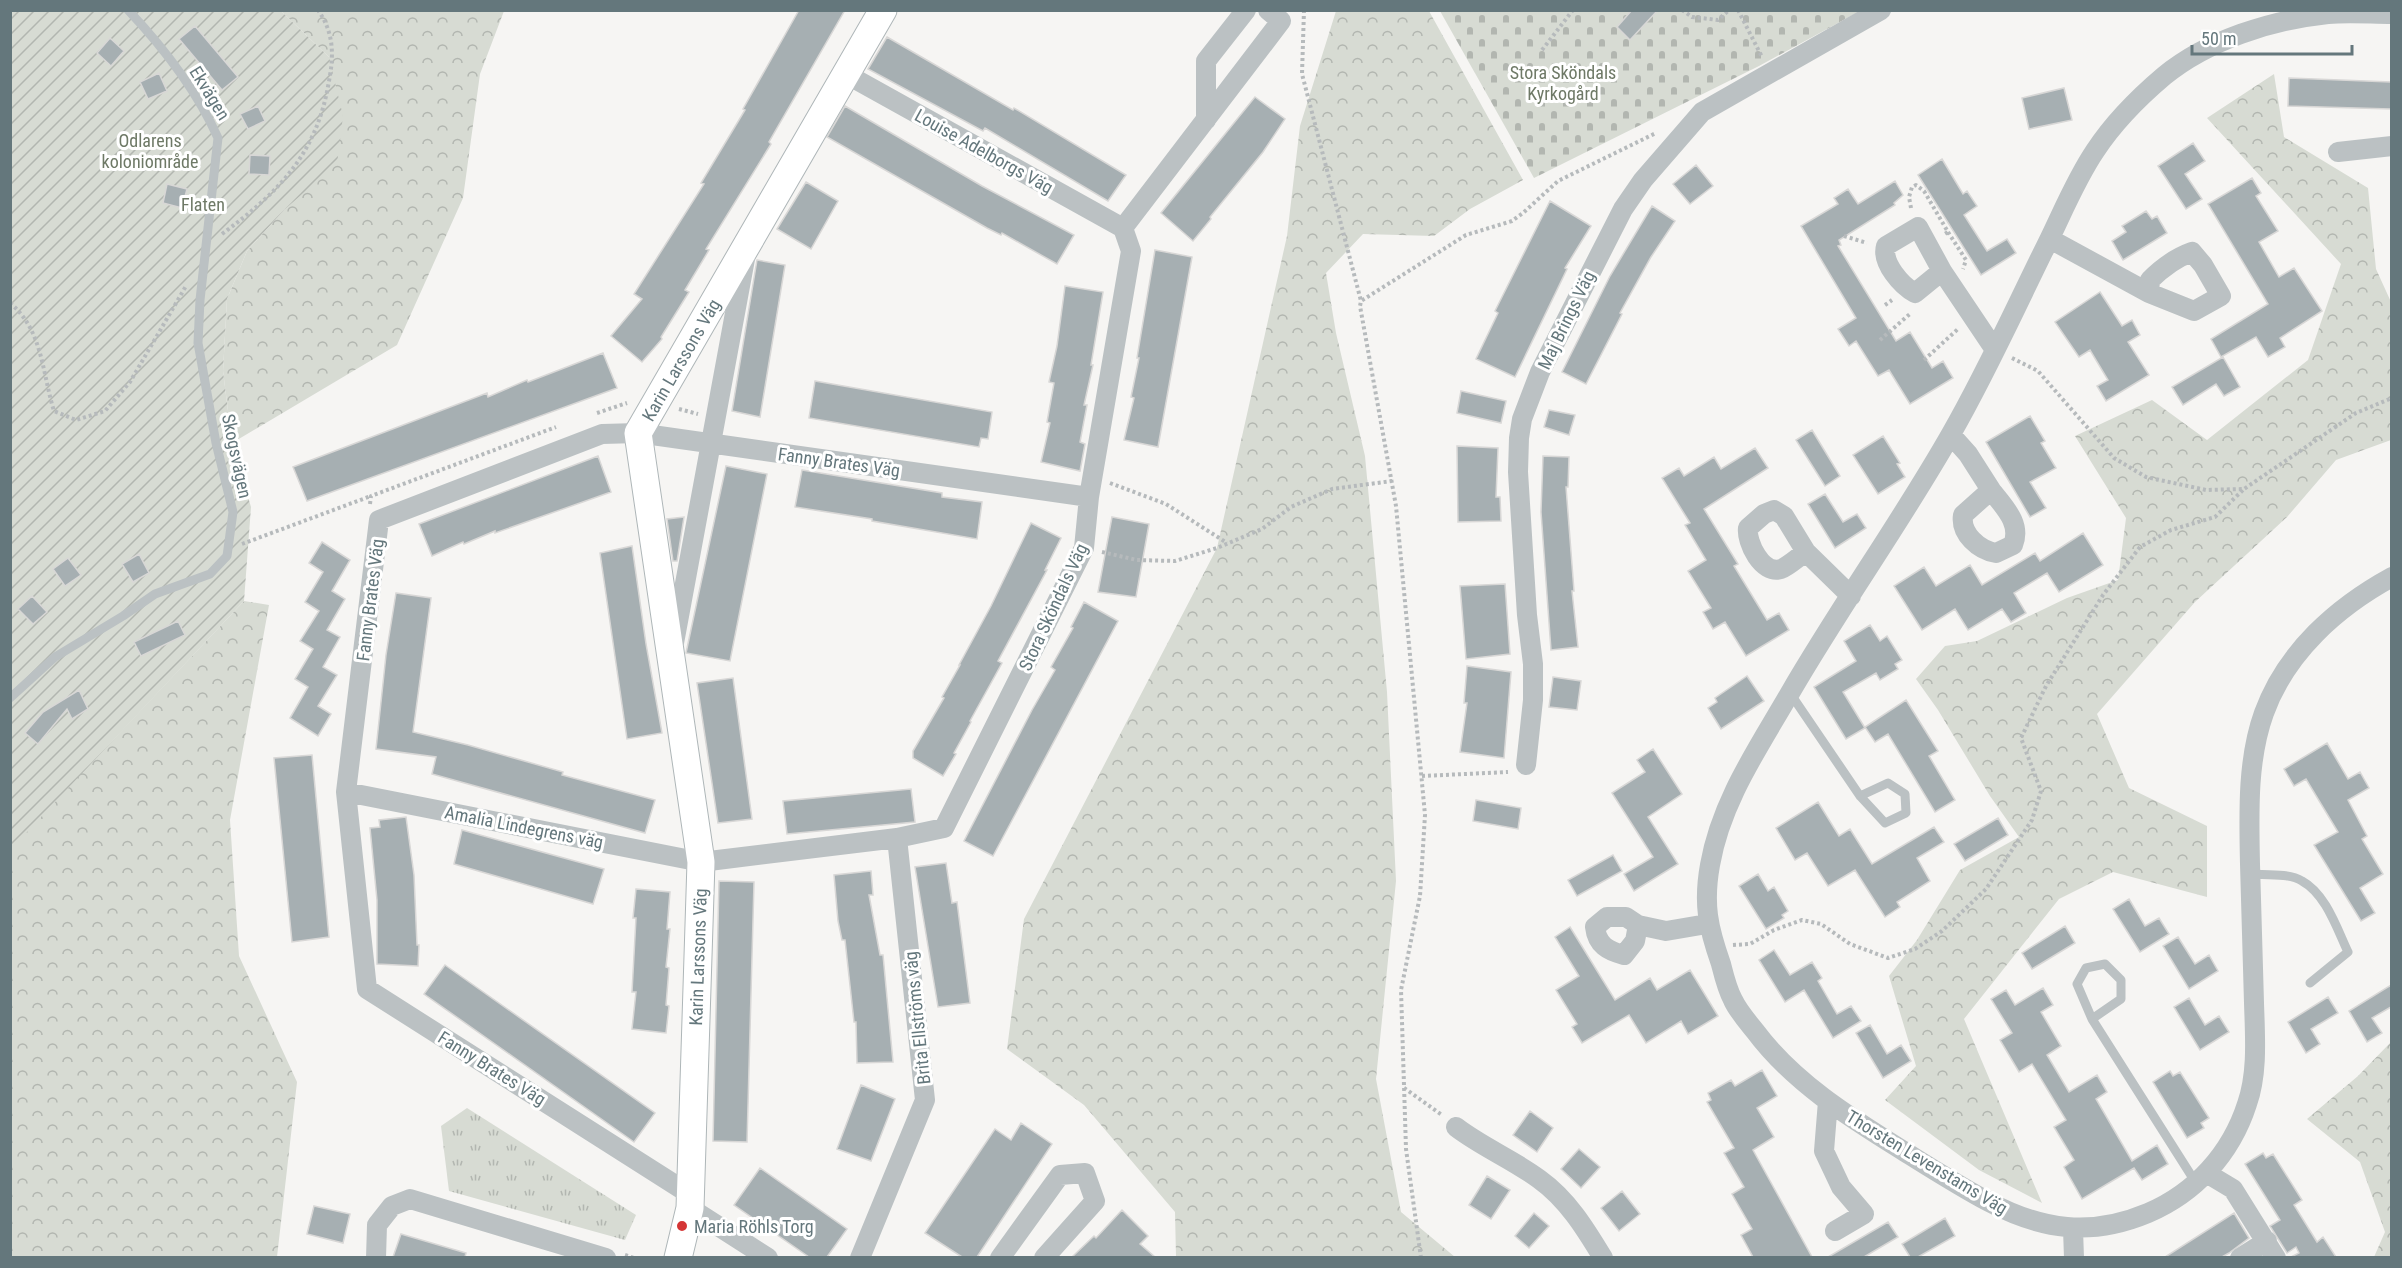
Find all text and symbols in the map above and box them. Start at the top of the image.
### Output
scale bar [2192,18,2352,56]
text: 50 m [2201,28,2236,49]
street label: Ekvägen [185,62,235,124]
park label: Stora Sköndals Kyrkogård [1510,62,1616,104]
street label: Louise Adelborgs Väg [911,104,1057,198]
park label: Odlarens koloniområde [102,130,198,172]
park label: Flaten [181,194,225,215]
street label: Maj Brings Väg [1533,267,1599,373]
street label: Karin Larssons Väg [638,295,724,425]
street label: Skogsvägen [218,412,256,500]
street label: Fanny Brates Väg [777,443,901,481]
street label: Fanny Brates Väg [352,538,388,662]
street label: Stora Sköndals Väg [1014,540,1092,674]
street label: Amalia Lindegrens väg [443,801,605,853]
street label: Karin Larssons Väg [685,888,711,1026]
street label: Brita Ellströms väg [900,950,934,1086]
street label: Fanny Brates Väg [434,1027,550,1109]
street label: Thorsten Levenstams Väg [1843,1106,2011,1218]
place label: Maria Röhls Torg [694,1216,814,1237]
marker: Maria Röhls Torg [675,1219,689,1233]

